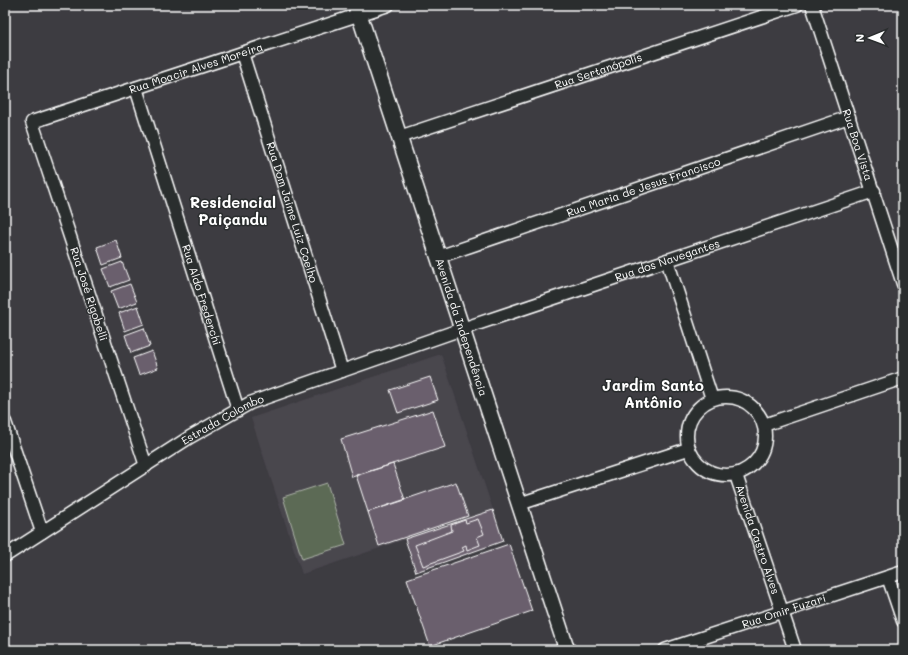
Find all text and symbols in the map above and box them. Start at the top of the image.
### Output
north arrow [850,18,890,58]
text: N [852,34,867,42]
street label: Rua Moacir Alves Moreira [127,39,265,97]
street label: Rua Sertanópolis [553,49,644,92]
street label: Rua Boa Vista [839,107,877,183]
street label: Rua Dom Jaime Luiz Coelho [263,140,322,285]
street label: Rua Maria de Jesus Francisco [564,153,723,220]
district label: Residencial Paiçandu [190,192,276,229]
street label: Rua dos Navegantes [613,235,722,284]
street label: Rua Aldo Frederchi [179,242,225,347]
street label: Rua José Rigobelli [67,245,112,343]
street label: Avenida da Independência [432,256,492,398]
district label: Jardim Santo Antônio [602,375,704,412]
street label: Estrada Colombo [178,391,266,448]
street label: Avenida Castro Alves [733,482,784,596]
street label: Rua Omir Fuzari [740,590,828,631]

